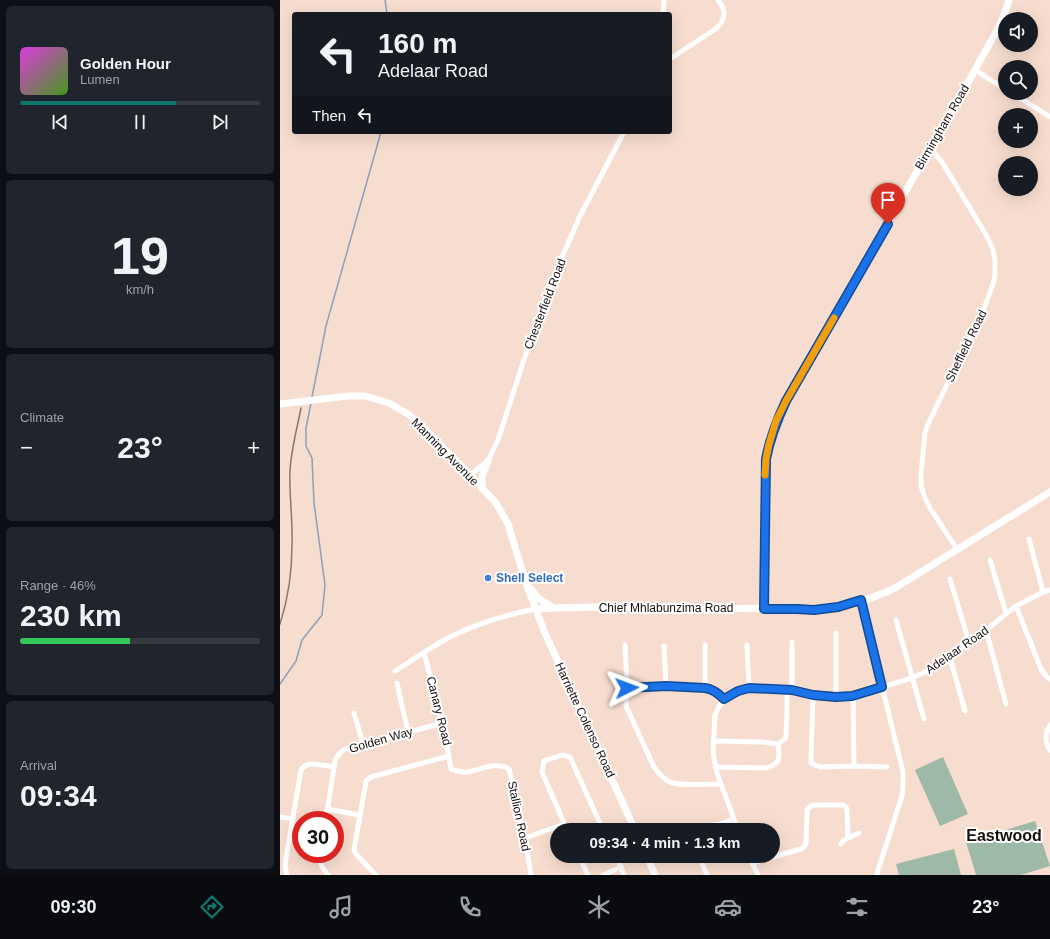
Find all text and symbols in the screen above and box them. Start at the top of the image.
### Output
map controls [998,12,1038,196]
button: sound [998,12,1038,52]
icon: left [312,28,364,80]
text: 160 m [378,28,457,59]
text: Golden Hour [80,55,171,72]
button: search [998,60,1038,100]
text: Adelaar Road [378,61,488,81]
text: Lumen [80,72,120,87]
street label: Birmingham Road [912,82,972,172]
icon: left [354,104,376,126]
text: Then [312,107,346,124]
button: + [998,108,1038,148]
icon: previous [49,111,71,133]
icon: pause [129,111,151,133]
icon: next [209,111,231,133]
button: − [998,156,1038,196]
pin [871,183,905,224]
icon: arrive [877,189,899,211]
text: 19 [111,227,169,285]
street label: Chesterfield Road [521,257,569,351]
text: km/h [126,282,154,297]
street label: Sheffield Road [942,308,990,384]
text: Climate [20,410,64,425]
street label: Manning Avenue [409,416,482,489]
text: 23° [117,431,163,464]
text: − [20,435,33,460]
text: + [247,435,260,460]
place label: Shell Select [496,571,563,585]
marker: Shell Select [483,573,493,583]
text: Range · 46% [20,578,96,593]
text: 230 km [20,599,122,632]
street label: Chief Mhlabunzima Road [599,601,733,615]
street label: Adelaar Road [923,623,991,677]
street label: Harriette Colenso Road [552,660,618,780]
position arrow [606,667,648,709]
street label: Canary Road [424,675,454,747]
street label: Golden Way [348,724,414,756]
text: Arrival [20,758,57,773]
text: 09:34 [20,779,97,812]
street label: Stallion Road [505,780,533,852]
speed limit sign: 30 [292,811,344,863]
district label: Eastwood [966,827,1042,844]
text: 09:34 · 4 min · 1.3 km [590,834,740,851]
icon: directions [198,893,226,921]
icon: music [327,893,355,921]
icon: phone [456,893,484,921]
icon: climate [585,893,613,921]
icon: car [714,893,742,921]
icon: filters [843,893,871,921]
text: 09:30 [51,897,97,917]
text: 23° [972,897,999,917]

